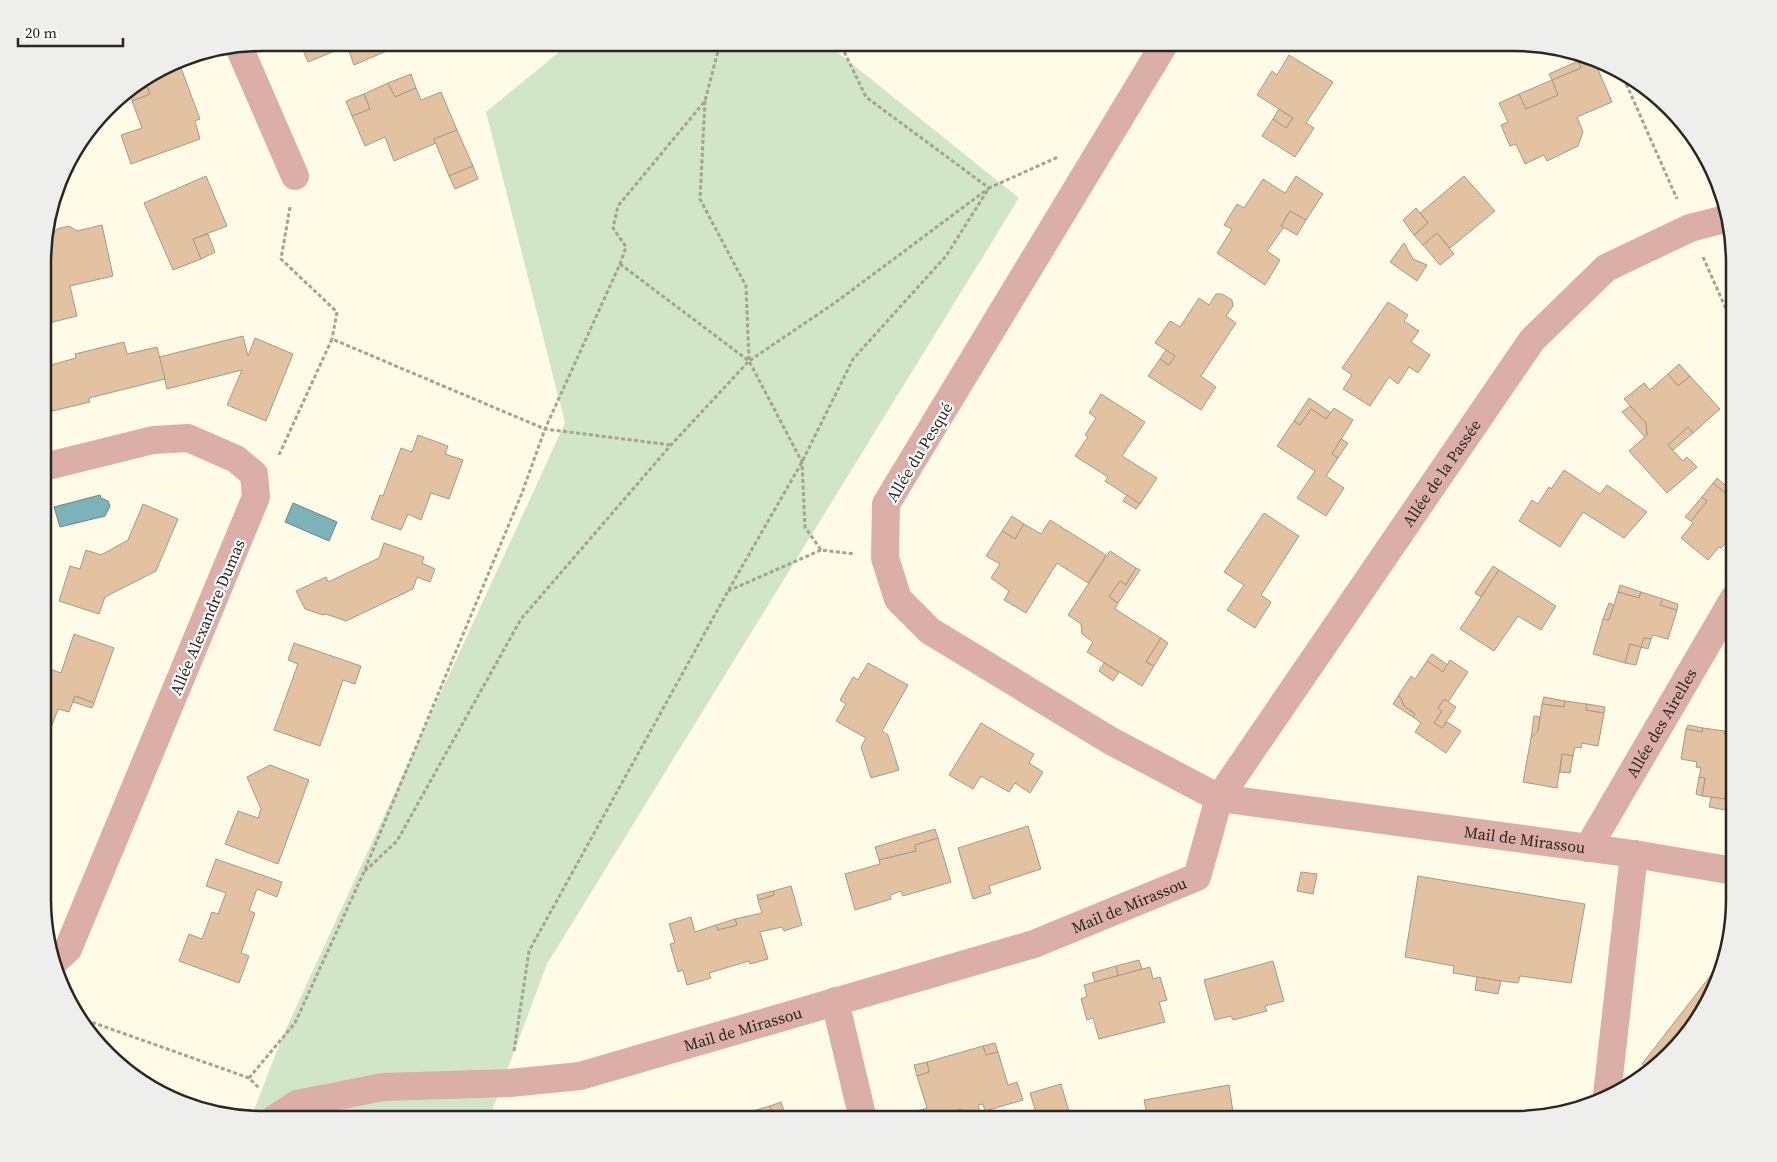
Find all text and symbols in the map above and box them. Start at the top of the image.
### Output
scale bar [18,15,122,47]
text: 20 m [25,22,57,43]
street label: Allée du Pesqué [881,398,957,506]
street label: Allée de la Passée [1397,415,1486,531]
street label: Allée Alexandre Dumas [164,536,250,698]
street label: Allée des Airelles [1621,664,1702,781]
street label: Mail de Mirassou [1463,820,1587,858]
street label: Mail de Mirassou [1068,872,1190,938]
street label: Mail de Mirassou [681,1001,805,1056]

